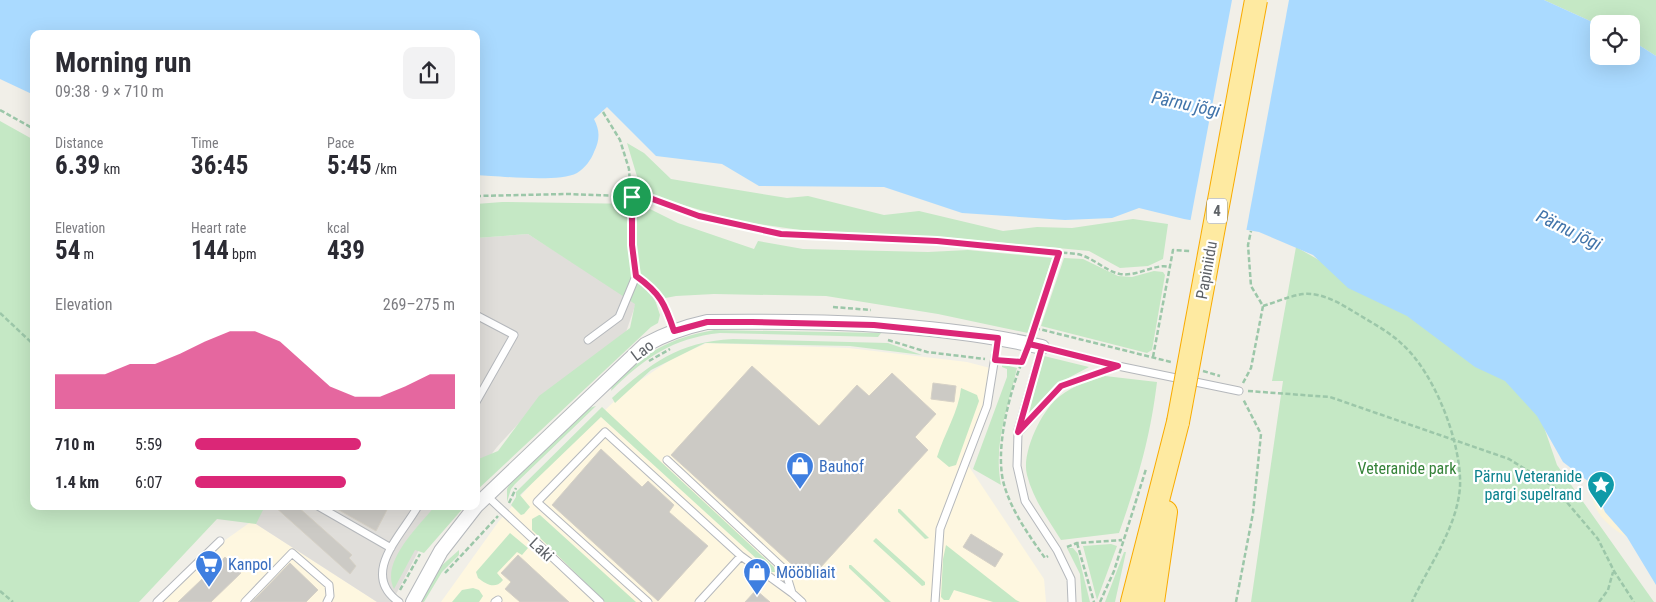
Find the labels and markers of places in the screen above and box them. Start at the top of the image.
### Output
pin [611,176,653,218]
shop icon: Bauhof [785,451,815,490]
place label: Bauhof [819,457,864,476]
place label: Pärnu Veteranide pargi supelrand [1474,467,1582,504]
place icon: Pärnu Veteranide pargi supelrand [1586,470,1616,509]
supermarket icon: Kanpol [194,549,224,588]
place label: Kanpol [228,555,272,574]
shop icon: Mööbliait [742,557,772,596]
place label: Mööbliait [776,563,836,582]

